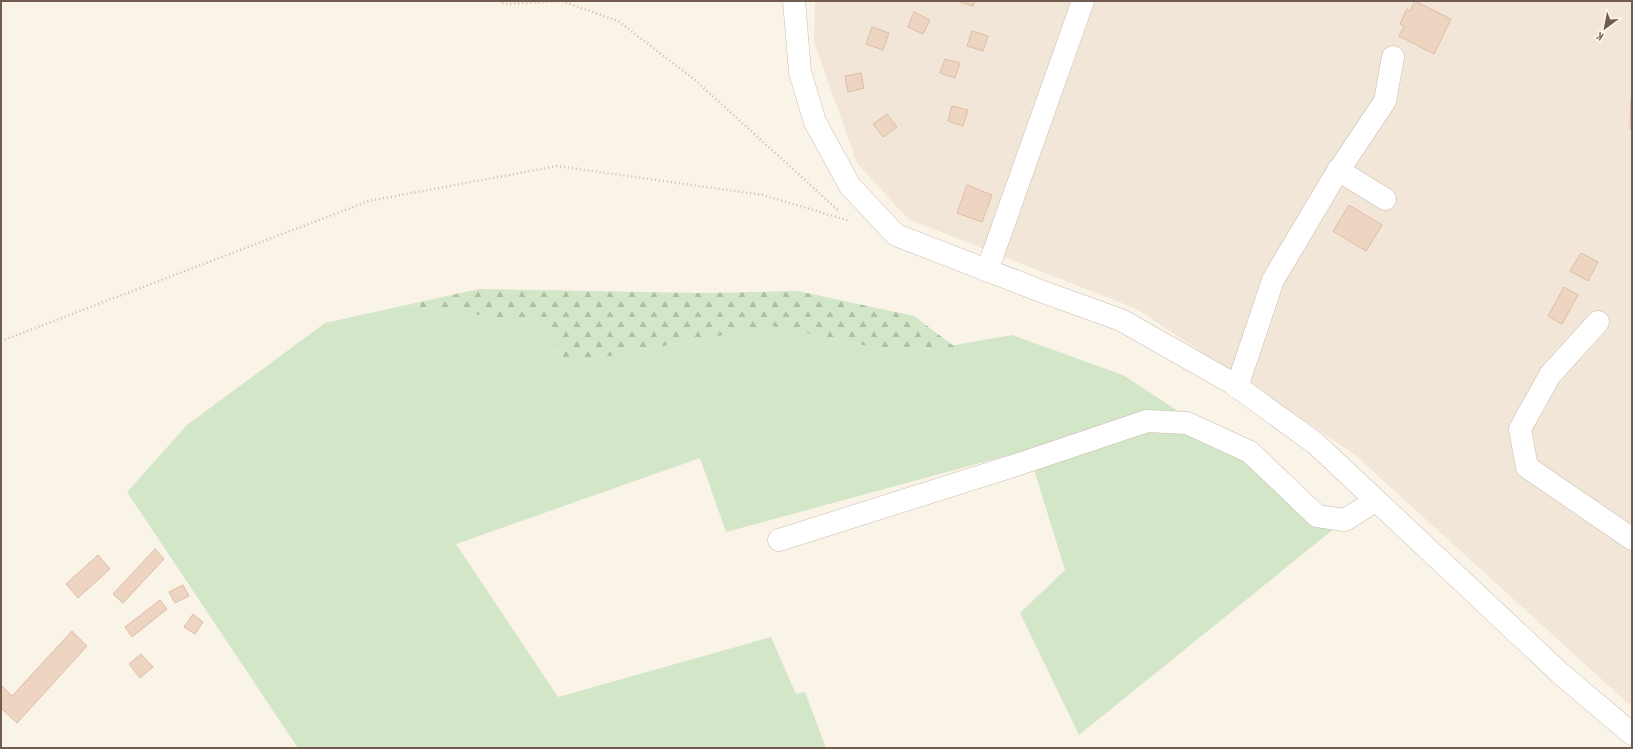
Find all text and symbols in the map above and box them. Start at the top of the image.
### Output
north arrow [1585,8,1625,48]
text: K [1593,29,1606,44]

